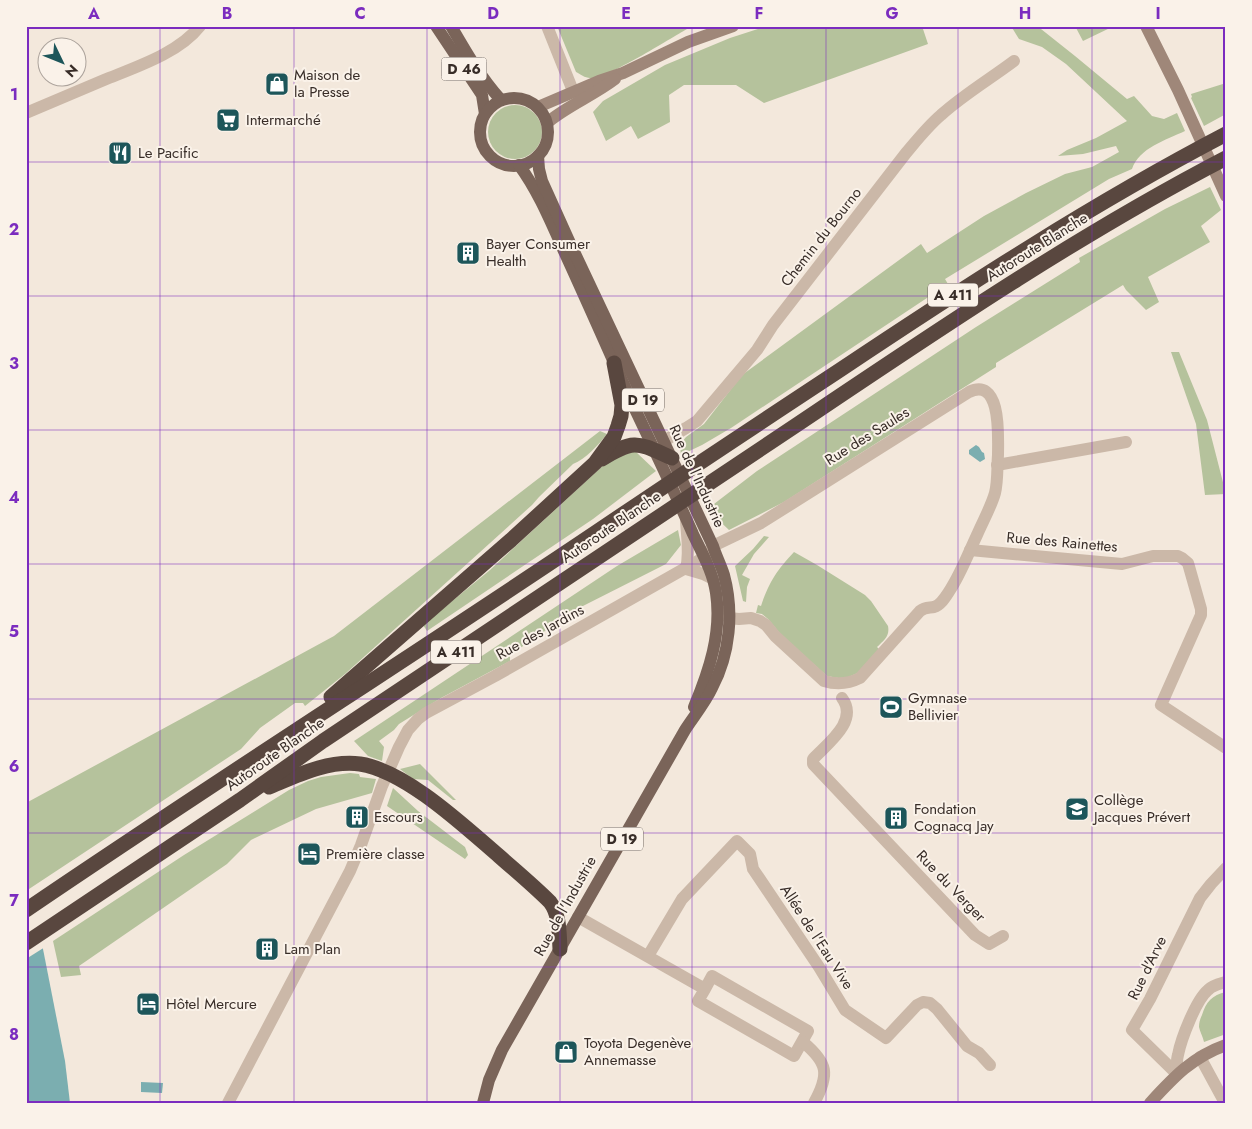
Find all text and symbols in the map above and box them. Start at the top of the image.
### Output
text: A [87,2,100,25]
text: B [222,2,232,25]
text: C [354,2,366,25]
text: D [487,2,499,25]
text: E [621,2,631,25]
text: F [755,2,763,25]
text: G [885,2,899,25]
text: H [1019,2,1031,25]
text: I [1155,2,1161,25]
north arrow [38,38,88,88]
road number: D 46 [442,58,486,80]
text: N [60,60,83,82]
place label: Maison de la Presse [294,64,360,103]
shop icon: Maison de la Presse [264,71,290,97]
text: 1 [10,83,18,106]
supermarket icon: Intermarché [215,107,241,133]
place label: Intermarché [246,109,321,131]
restaurant icon: Le Pacific [107,140,133,166]
place label: Le Pacific [138,142,198,164]
street label: Chemin du Bourno [775,183,867,291]
street label: Autoroute Blanche [982,207,1092,287]
text: 2 [9,218,19,241]
place label: Bayer Consumer Health [486,233,591,272]
building icon: Bayer Consumer Health [455,240,481,266]
road number: A 411 [928,284,978,306]
text: 3 [9,352,19,375]
road number: D 19 [622,388,664,412]
street label: Rue des Saules [821,401,913,471]
street label: Rue de l'Industrie [663,421,731,531]
street label: Autoroute Blanche [557,485,665,568]
text: 4 [8,486,20,509]
street label: Rue des Rainettes [1006,526,1118,558]
street label: Rue des Jardins [492,599,588,665]
text: 5 [9,620,19,643]
road number: A 411 [431,640,481,664]
place label: Gymnase Bellivier [908,687,967,726]
sports icon: Gymnase Bellivier [878,694,904,720]
street label: Autoroute Blanche [221,712,329,796]
text: 6 [9,755,19,778]
place label: Collège Jacques Prévert [1092,789,1190,828]
school or university icon: Collège Jacques Prévert [1064,796,1090,822]
place label: Fondation Cognacq Jay [914,798,994,837]
building icon: Escours [344,804,370,830]
building icon: Fondation Cognacq Jay [883,805,909,831]
place label: Escours [374,806,423,828]
road number: D 19 [601,828,643,851]
hotel icon: Première classe [296,841,322,867]
place label: Première classe [326,843,425,865]
street label: Rue du Verger [911,845,992,927]
street label: Rue de l'Industrie [528,852,602,960]
street label: Allée de l'Eau Vive [775,880,859,994]
text: 7 [9,889,19,912]
street label: Rue d'Arve [1122,932,1172,1004]
building icon: Lam Plan [254,936,280,962]
place label: Lam Plan [284,938,341,960]
hotel icon: Hôtel Mercure [135,991,161,1017]
place label: Hôtel Mercure [166,993,257,1015]
text: 8 [9,1023,19,1046]
place label: Toyota Degenève Annemasse [584,1032,691,1071]
shop icon: Toyota Degenève Annemasse [553,1039,579,1065]

